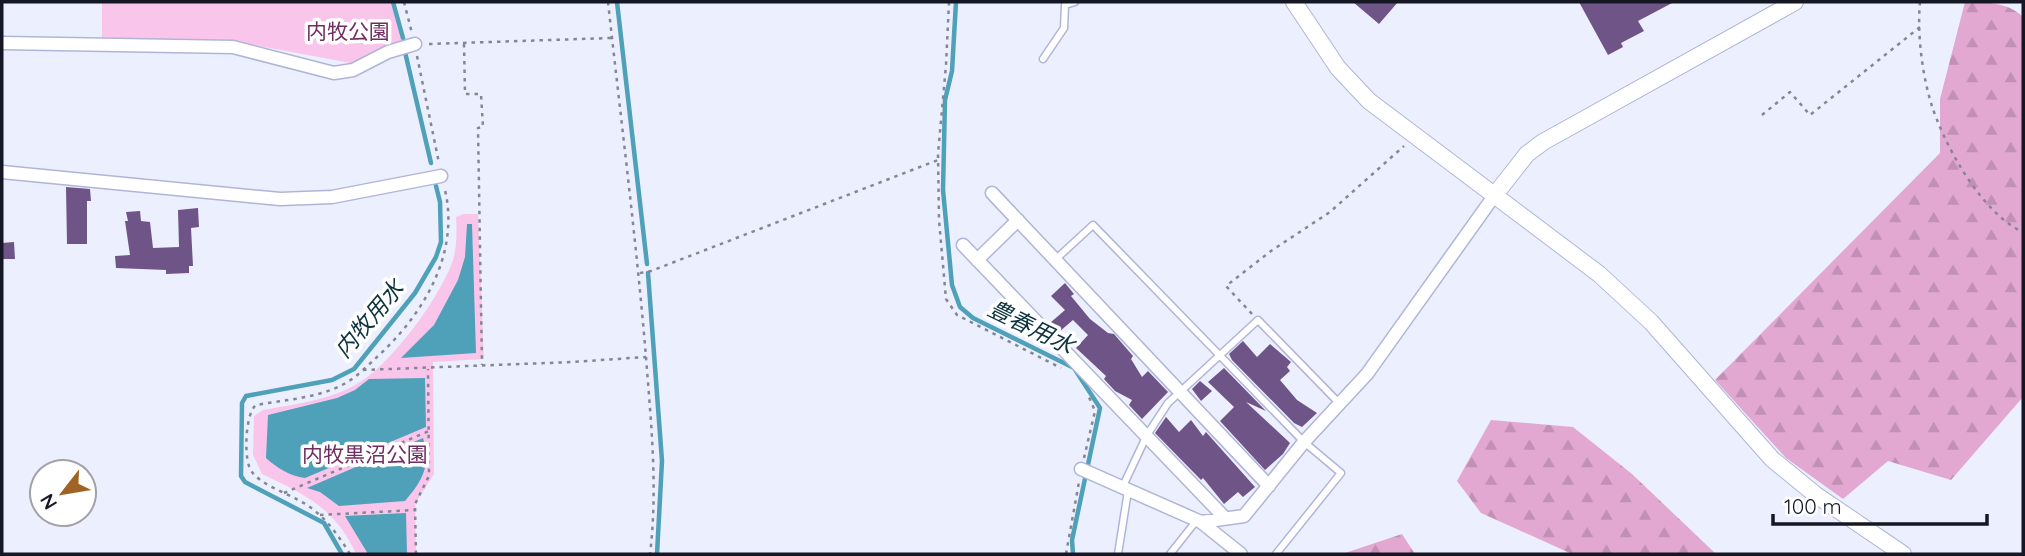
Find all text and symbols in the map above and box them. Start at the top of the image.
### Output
park label: 内牧公園 [306,18,390,44]
water label: 内牧用水 [328,272,411,363]
water label: 豊春用水 [984,293,1082,361]
park label: 内牧黒沼公園 [302,441,428,467]
north arrow [28,458,98,528]
scale bar [1773,482,1986,526]
text: N [35,490,62,514]
text: 100 m [1784,493,1842,519]

